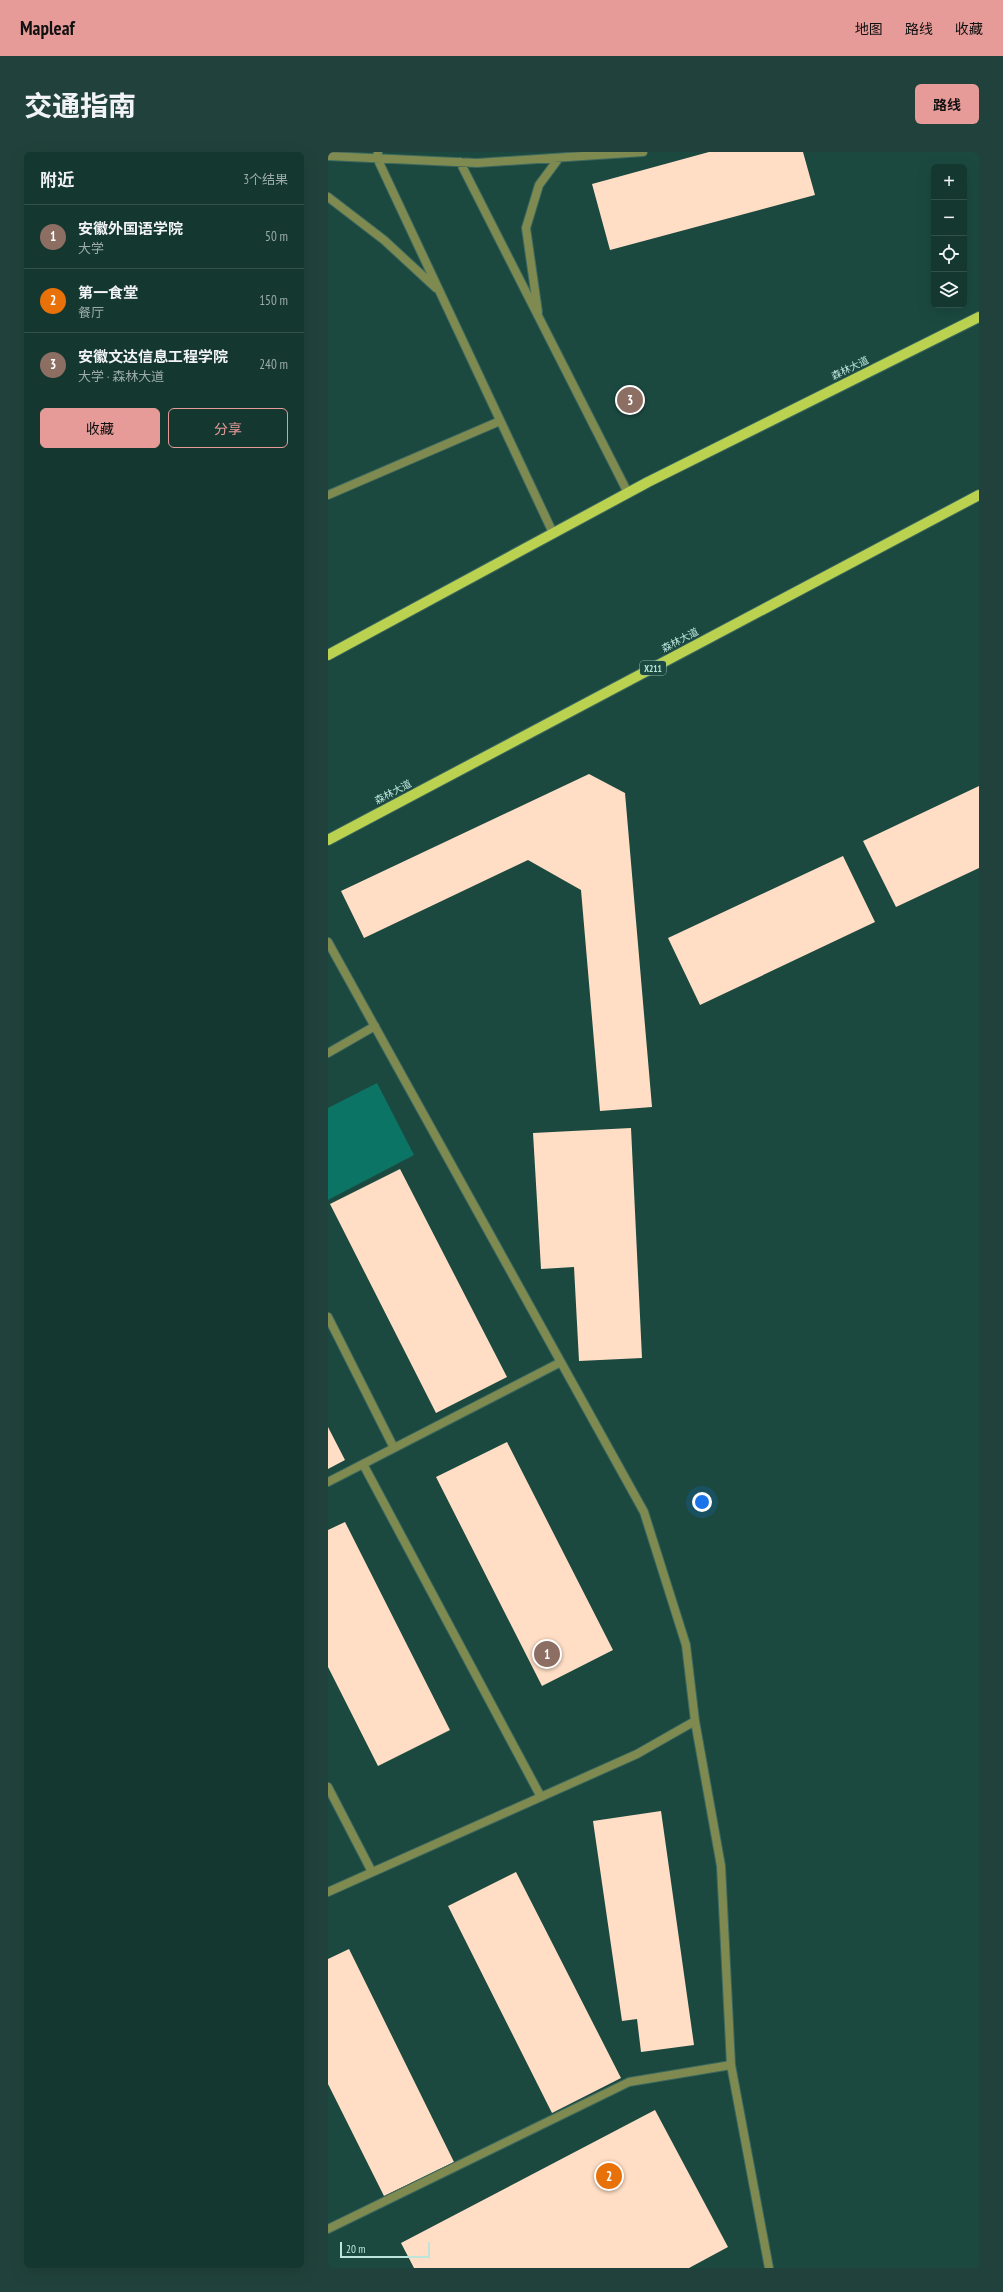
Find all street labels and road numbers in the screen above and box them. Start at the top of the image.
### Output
street label: 森林大道 [829,353,871,383]
street label: 森林大道 [659,625,701,655]
road number: X211 [640,661,666,675]
street label: 森林大道 [372,777,414,807]

